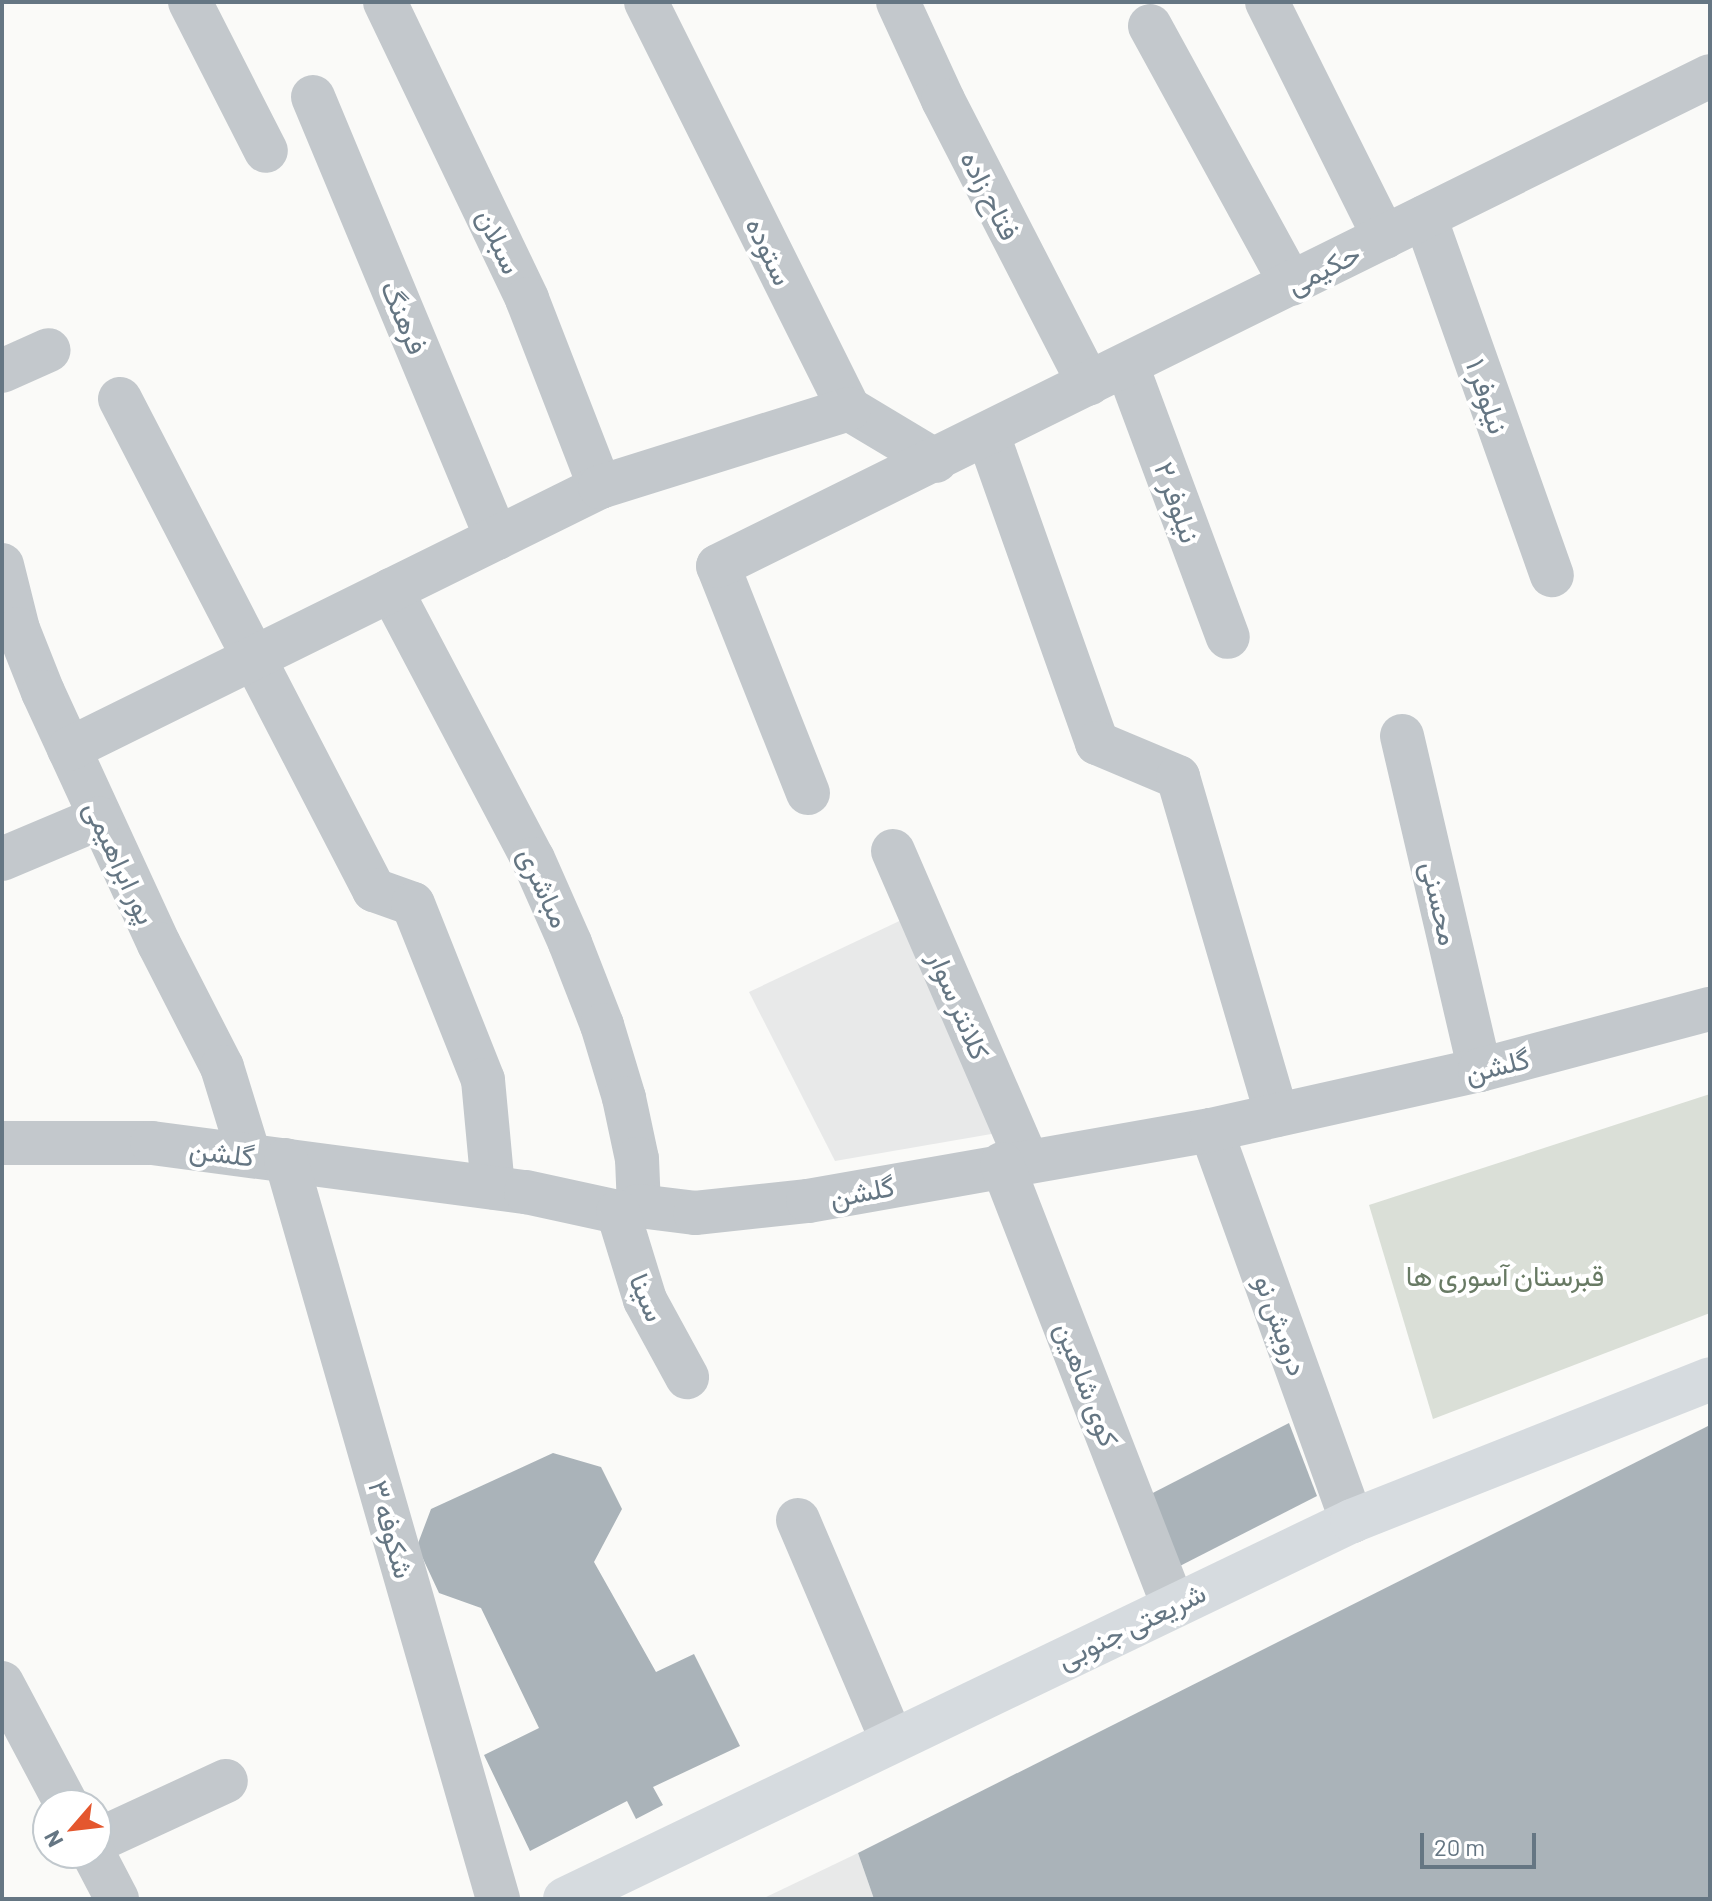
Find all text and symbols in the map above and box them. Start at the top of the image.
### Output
street label: فتاح زاده [954,145,1028,245]
street label: سبلان [470,203,530,279]
street label: ستوده [739,212,801,290]
street label: حکیمی [1281,235,1365,301]
street label: فرهنگ [375,275,435,359]
street label: نیلوفر ۱ [1460,354,1516,438]
street label: نیلوفر ۲ [1148,457,1208,547]
street label: پور ابراهیمی [78,795,164,929]
street label: مباشری [512,842,578,932]
street label: محسنی [1415,858,1467,948]
street label: کلانتر سوار [922,946,998,1064]
street label: گلشن [1461,1041,1533,1089]
street label: گلشن [188,1131,256,1173]
street label: گلشن [827,1168,897,1214]
park label: قبرستان آسوری ها [1406,1258,1604,1292]
street label: سینا [623,1268,673,1326]
street label: درویش نو [1248,1270,1316,1380]
street label: کوی شاهین [1049,1317,1127,1451]
street label: شکوفه ۳ [362,1476,422,1582]
street label: شریعتی جنوبی [1051,1575,1211,1675]
north arrow [32,1789,112,1869]
scale bar [1424,1817,1540,1867]
text: N [38,1827,67,1852]
text: 20 m [1434,1832,1485,1861]

